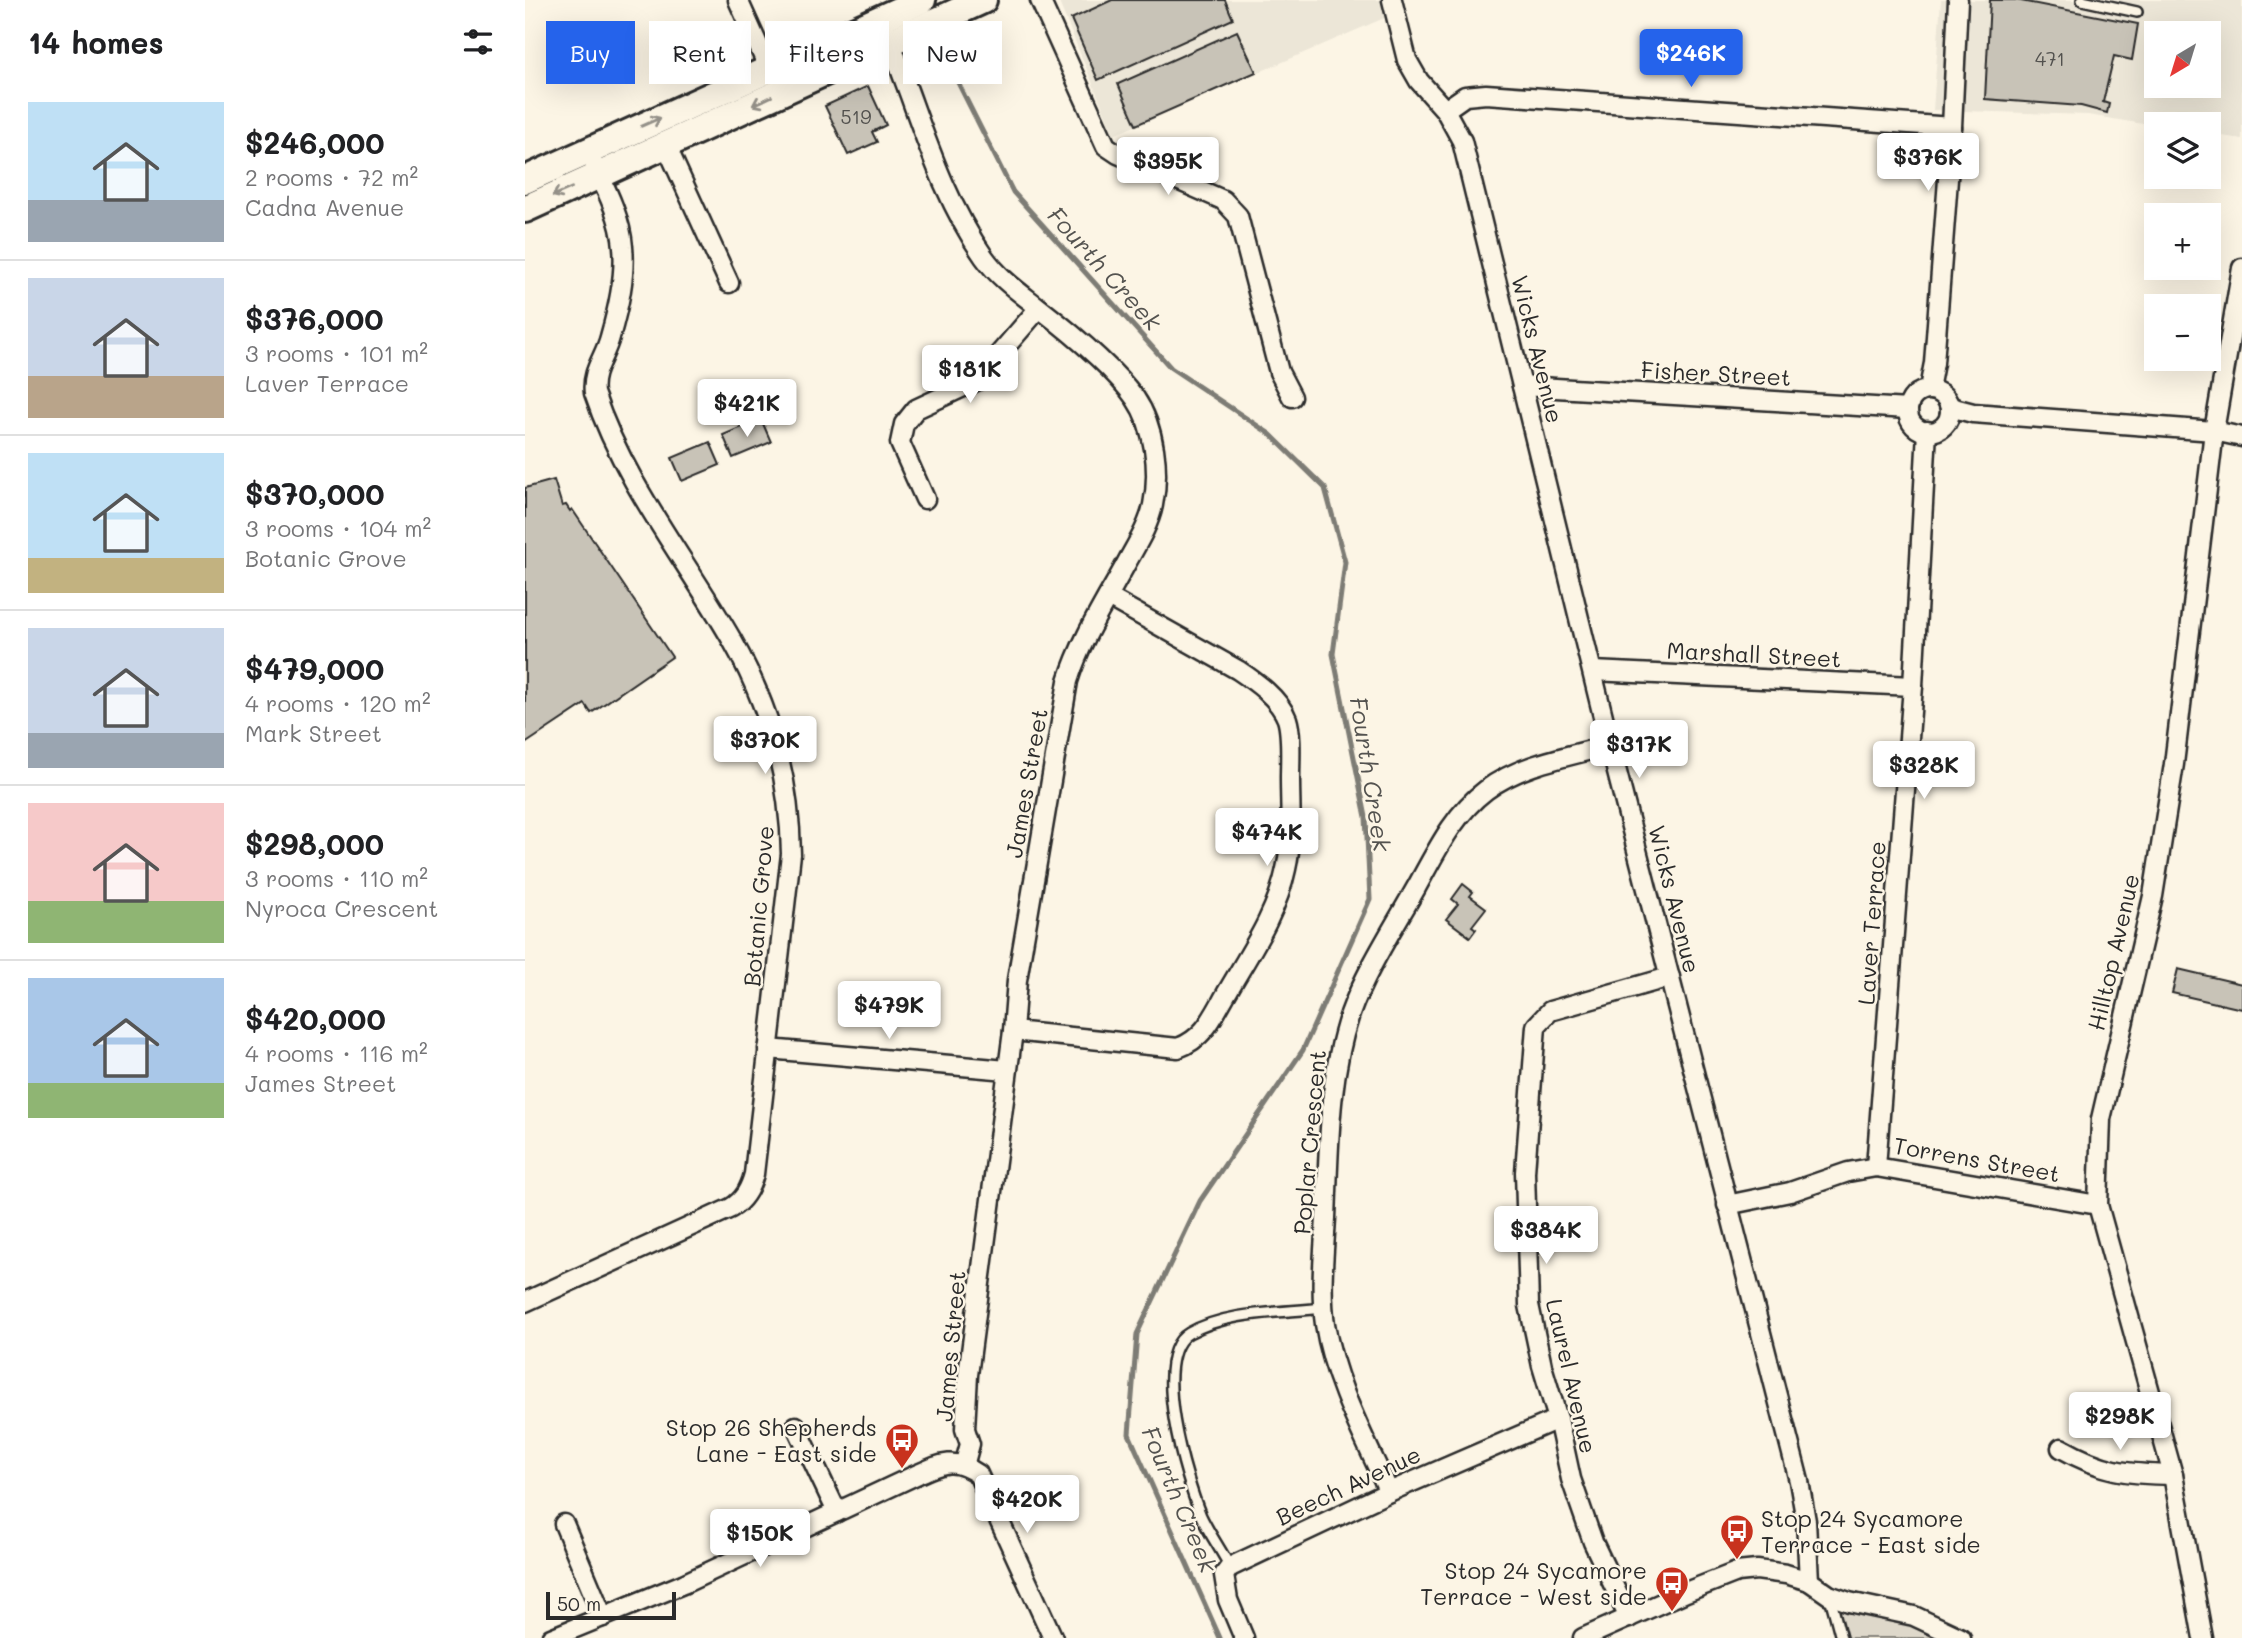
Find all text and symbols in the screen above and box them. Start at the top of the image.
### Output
chip: Buy [546,21,635,84]
chip: Rent [649,21,751,84]
chip: Filters [765,21,889,84]
chip: New [903,21,1002,84]
north arrow [2144,21,2221,98]
map controls [2144,21,2221,371]
text: 14 homes [28,22,164,62]
icon: filters [459,23,497,61]
pin: $246K [1642,29,1740,89]
text: $246K [1656,37,1726,67]
house number: 471 [2035,46,2065,71]
one-way arrow [752,95,773,108]
house number: 519 [841,104,871,129]
button: layers [2144,112,2221,189]
one-way arrow [640,115,661,128]
text: $246,000 [245,122,385,162]
icon: home [84,130,168,214]
pin: $376K [1879,134,1977,193]
pin: $395K [1119,138,1217,197]
text: $376K [1893,141,1963,171]
text: $395K [1133,145,1203,175]
text: 2 rooms · 72 m² [245,162,418,192]
one-way arrow [552,186,574,199]
text: Cadna Avenue [245,192,404,222]
water label: Fourth Creek [1041,200,1170,337]
button: + [2144,203,2221,280]
street label: Wicks Avenue [1505,272,1571,426]
button: − [2144,294,2221,371]
text: $376,000 [245,298,383,338]
icon: home [84,306,168,390]
text: 3 rooms · 101 m² [245,338,428,368]
pin: $181K [921,346,1019,405]
text: $181K [938,353,1002,383]
street label: Fisher Street [1640,354,1792,392]
text: Laver Terrace [245,368,409,398]
pin: $421K [698,380,796,439]
text: $421K [714,387,780,417]
text: $370,000 [245,473,385,513]
icon: home [84,481,168,565]
text: 3 rooms · 104 m² [245,513,431,543]
text: Botanic Grove [245,543,407,573]
street label: Marshall Street [1666,634,1842,674]
text: $479,000 [245,648,384,688]
icon: home [84,656,168,740]
text: 4 rooms · 120 m² [245,688,431,718]
water label: Fourth Creek [1343,694,1399,855]
street label: James Street [998,706,1054,860]
pin: $370K [716,716,814,776]
text: Mark Street [245,718,382,748]
pin: $317K [1590,720,1688,780]
text: $370K [730,724,800,754]
text: $317K [1606,728,1672,758]
pin: $328K [1875,742,1973,801]
text: $328K [1889,749,1959,779]
pin: $474K [1218,808,1316,868]
text: $474K [1231,816,1303,846]
street label: Wicks Avenue [1642,822,1708,976]
text: $298,000 [245,823,384,863]
street label: Botanic Grove [736,824,780,988]
icon: home [84,831,168,915]
street label: Laver Terrace [1850,840,1892,1006]
text: 3 rooms · 110 m² [245,863,428,893]
street label: Hilltop Avenue [2080,871,2146,1033]
text: Nyroca Crescent [245,893,438,923]
pin: $479K [840,982,938,1041]
text: $479K [854,989,924,1019]
text: $420,000 [245,998,386,1038]
icon: home [84,1006,168,1090]
text: 4 rooms · 116 m² [245,1038,428,1068]
street label: Poplar Crescent [1286,1049,1332,1235]
text: James Street [245,1068,396,1098]
street label: Torrens Street [1892,1130,2062,1188]
pin: $384K [1497,1206,1595,1266]
text: $384K [1510,1214,1582,1244]
street label: James Street [928,1269,972,1423]
street label: Laurel Avenue [1540,1296,1604,1456]
pin: $298K [2071,1392,2169,1452]
text: $298K [2085,1400,2155,1430]
place label: Stop 26 Shepherds Lane - East side [666,1412,877,1468]
bus stop icon: Stop 26 Shepherds Lane - East side [883,1421,921,1470]
water label: Fourth Creek [1135,1421,1225,1578]
street label: Beech Avenue [1271,1438,1425,1532]
pin: $420K [978,1476,1076,1535]
text: $420K [991,1483,1063,1513]
place label: Stop 24 Sycamore Terrace - East side [1761,1503,1981,1559]
pin: $150K [711,1510,809,1569]
bus stop icon: Stop 24 Sycamore Terrace - East side [1718,1512,1756,1561]
text: $150K [726,1517,794,1547]
place label: Stop 24 Sycamore Terrace - West side [1420,1555,1647,1611]
bus stop icon: Stop 24 Sycamore Terrace - West side [1653,1564,1691,1613]
scale bar [546,1589,675,1621]
text: 50 m [557,1591,601,1616]

